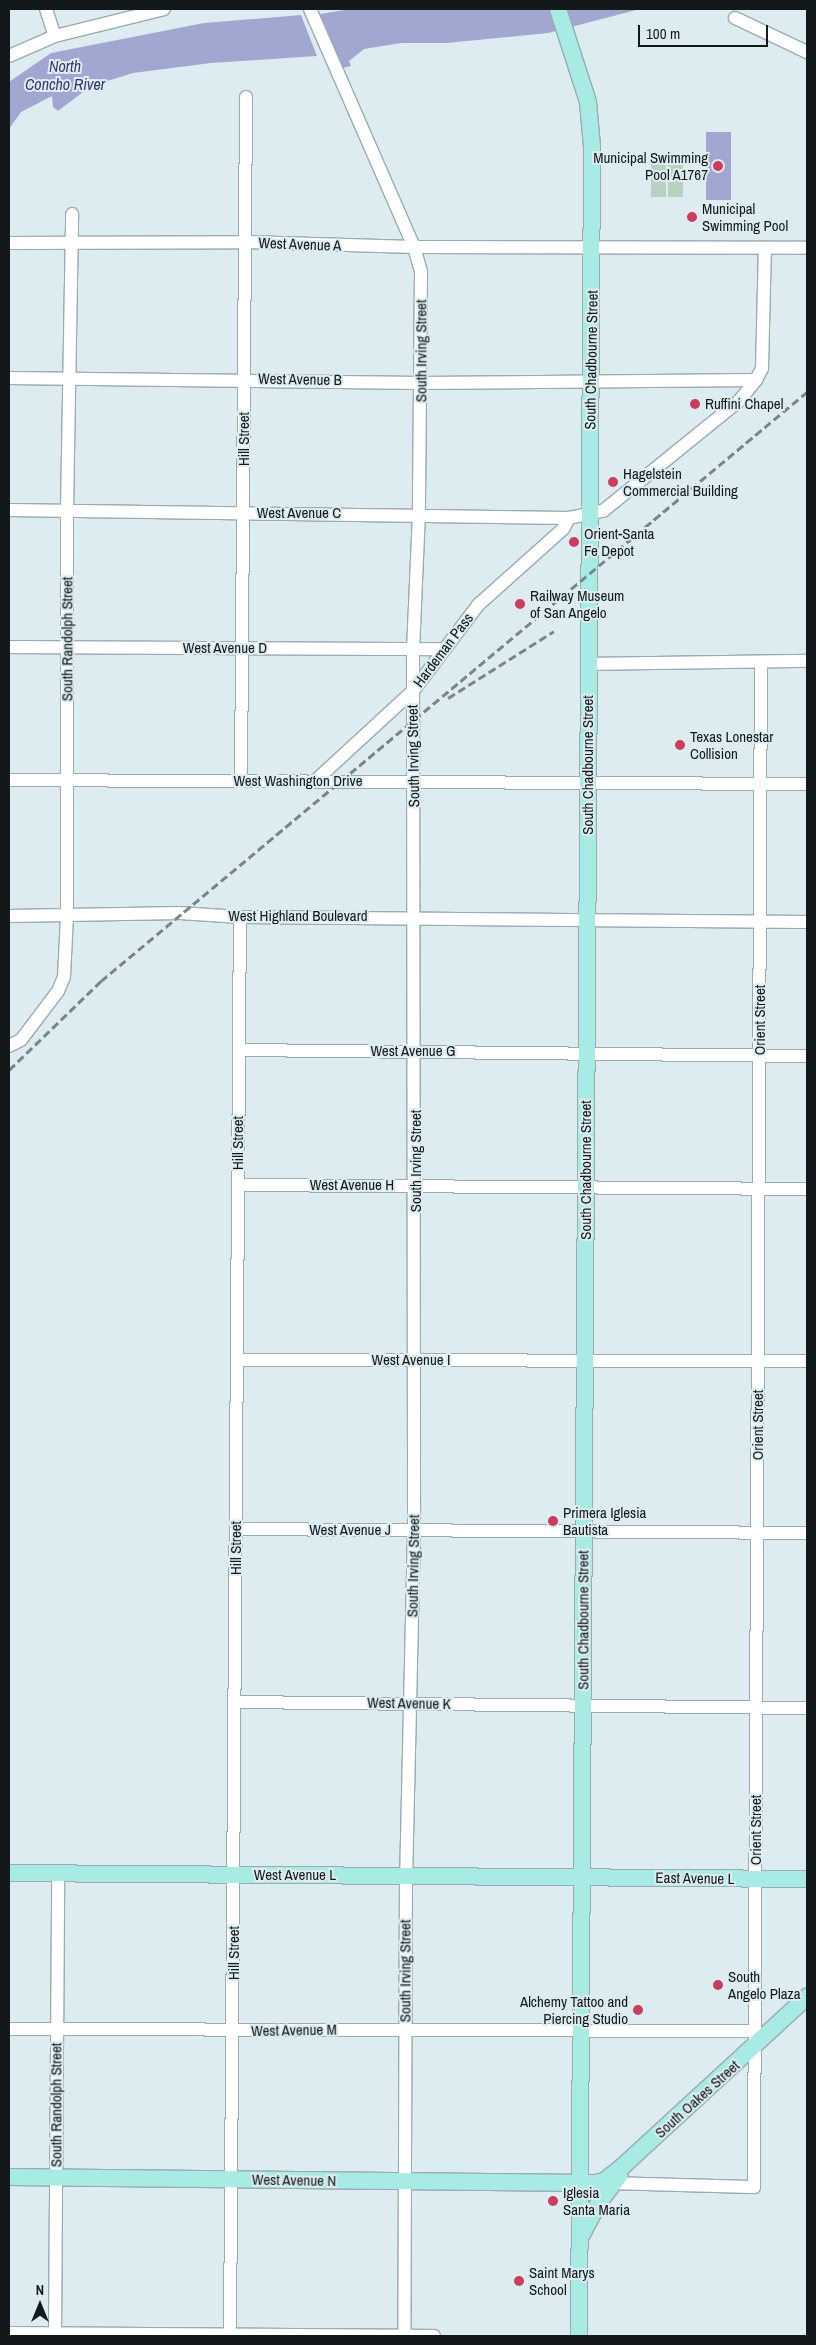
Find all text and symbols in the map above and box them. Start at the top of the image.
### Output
scale bar [641,15,771,47]
text: 100 m [646,23,680,44]
water label: North Concho River [25,56,105,94]
place label: Municipal Swimming Pool A1767 [593,148,708,183]
marker: Municipal Swimming Pool A1767 [712,160,724,172]
place label: Municipal Swimming Pool [702,199,788,234]
marker: Municipal Swimming Pool [686,211,698,223]
street label: West Avenue A [258,234,342,254]
street label: South Chadbourne Street [581,290,601,430]
street label: South Irving Street [412,300,430,402]
street label: West Avenue B [258,369,342,389]
place label: Ruffini Chapel [705,395,783,413]
marker: Ruffini Chapel [689,398,701,410]
street label: Hill Street [235,412,253,466]
place label: Hagelstein Commercial Building [623,464,738,499]
marker: Hagelstein Commercial Building [607,476,619,488]
street label: West Avenue C [256,504,342,522]
place label: Orient-Santa Fe Depot [584,524,654,559]
marker: Orient-Santa Fe Depot [568,536,580,548]
street label: South Randolph Street [58,577,76,701]
place label: Railway Museum of San Angelo [530,586,624,621]
marker: Railway Museum of San Angelo [514,598,526,610]
street label: Hardeman Pass [409,609,477,691]
street label: West Avenue D [182,639,268,657]
street label: South Chadbourne Street [579,695,597,835]
street label: South Irving Street [403,705,423,807]
place label: Texas Lonestar Collision [690,727,773,762]
marker: Texas Lonestar Collision [674,739,686,751]
street label: West Washington Drive [233,772,363,790]
street label: West Highland Boulevard [228,907,368,925]
street label: Orient Street [751,985,769,1055]
street label: West Avenue G [370,1042,456,1060]
street label: South Chadbourne Street [577,1100,595,1240]
street label: South Irving Street [407,1110,425,1212]
street label: Hill Street [229,1116,247,1170]
street label: West Avenue H [309,1176,395,1194]
street label: West Avenue I [371,1351,451,1369]
street label: Orient Street [749,1390,767,1460]
place label: Primera Iglesia Bautista [563,1503,646,1538]
street label: South Irving Street [403,1515,423,1617]
marker: Primera Iglesia Bautista [547,1515,559,1527]
street label: Hill Street [227,1521,245,1575]
street label: West Avenue J [309,1521,391,1539]
street label: South Chadbourne Street [574,1550,592,1690]
street label: West Avenue K [367,1693,451,1713]
street label: Orient Street [747,1795,765,1865]
street label: West Avenue L [254,1866,336,1884]
street label: East Avenue L [655,1868,735,1888]
street label: South Irving Street [396,1920,414,2022]
street label: Hill Street [225,1926,243,1980]
place label: South Angelo Plaza [728,1967,800,2002]
marker: South Angelo Plaza [712,1979,724,1991]
place label: Alchemy Tattoo and Piercing Studio [520,1992,628,2027]
marker: Alchemy Tattoo and Piercing Studio [632,2004,644,2016]
street label: West Avenue M [251,2020,337,2040]
street label: South Randolph Street [47,2043,65,2167]
street label: South Oakes Street [651,2056,743,2142]
street label: West Avenue N [251,2170,337,2190]
place label: Iglesia Santa Maria [563,2183,630,2218]
marker: Iglesia Santa Maria [547,2195,559,2207]
place label: Saint Marys School [529,2263,595,2298]
marker: Saint Marys School [513,2275,525,2287]
north arrow [15,2280,65,2330]
text: N [36,2281,44,2299]

